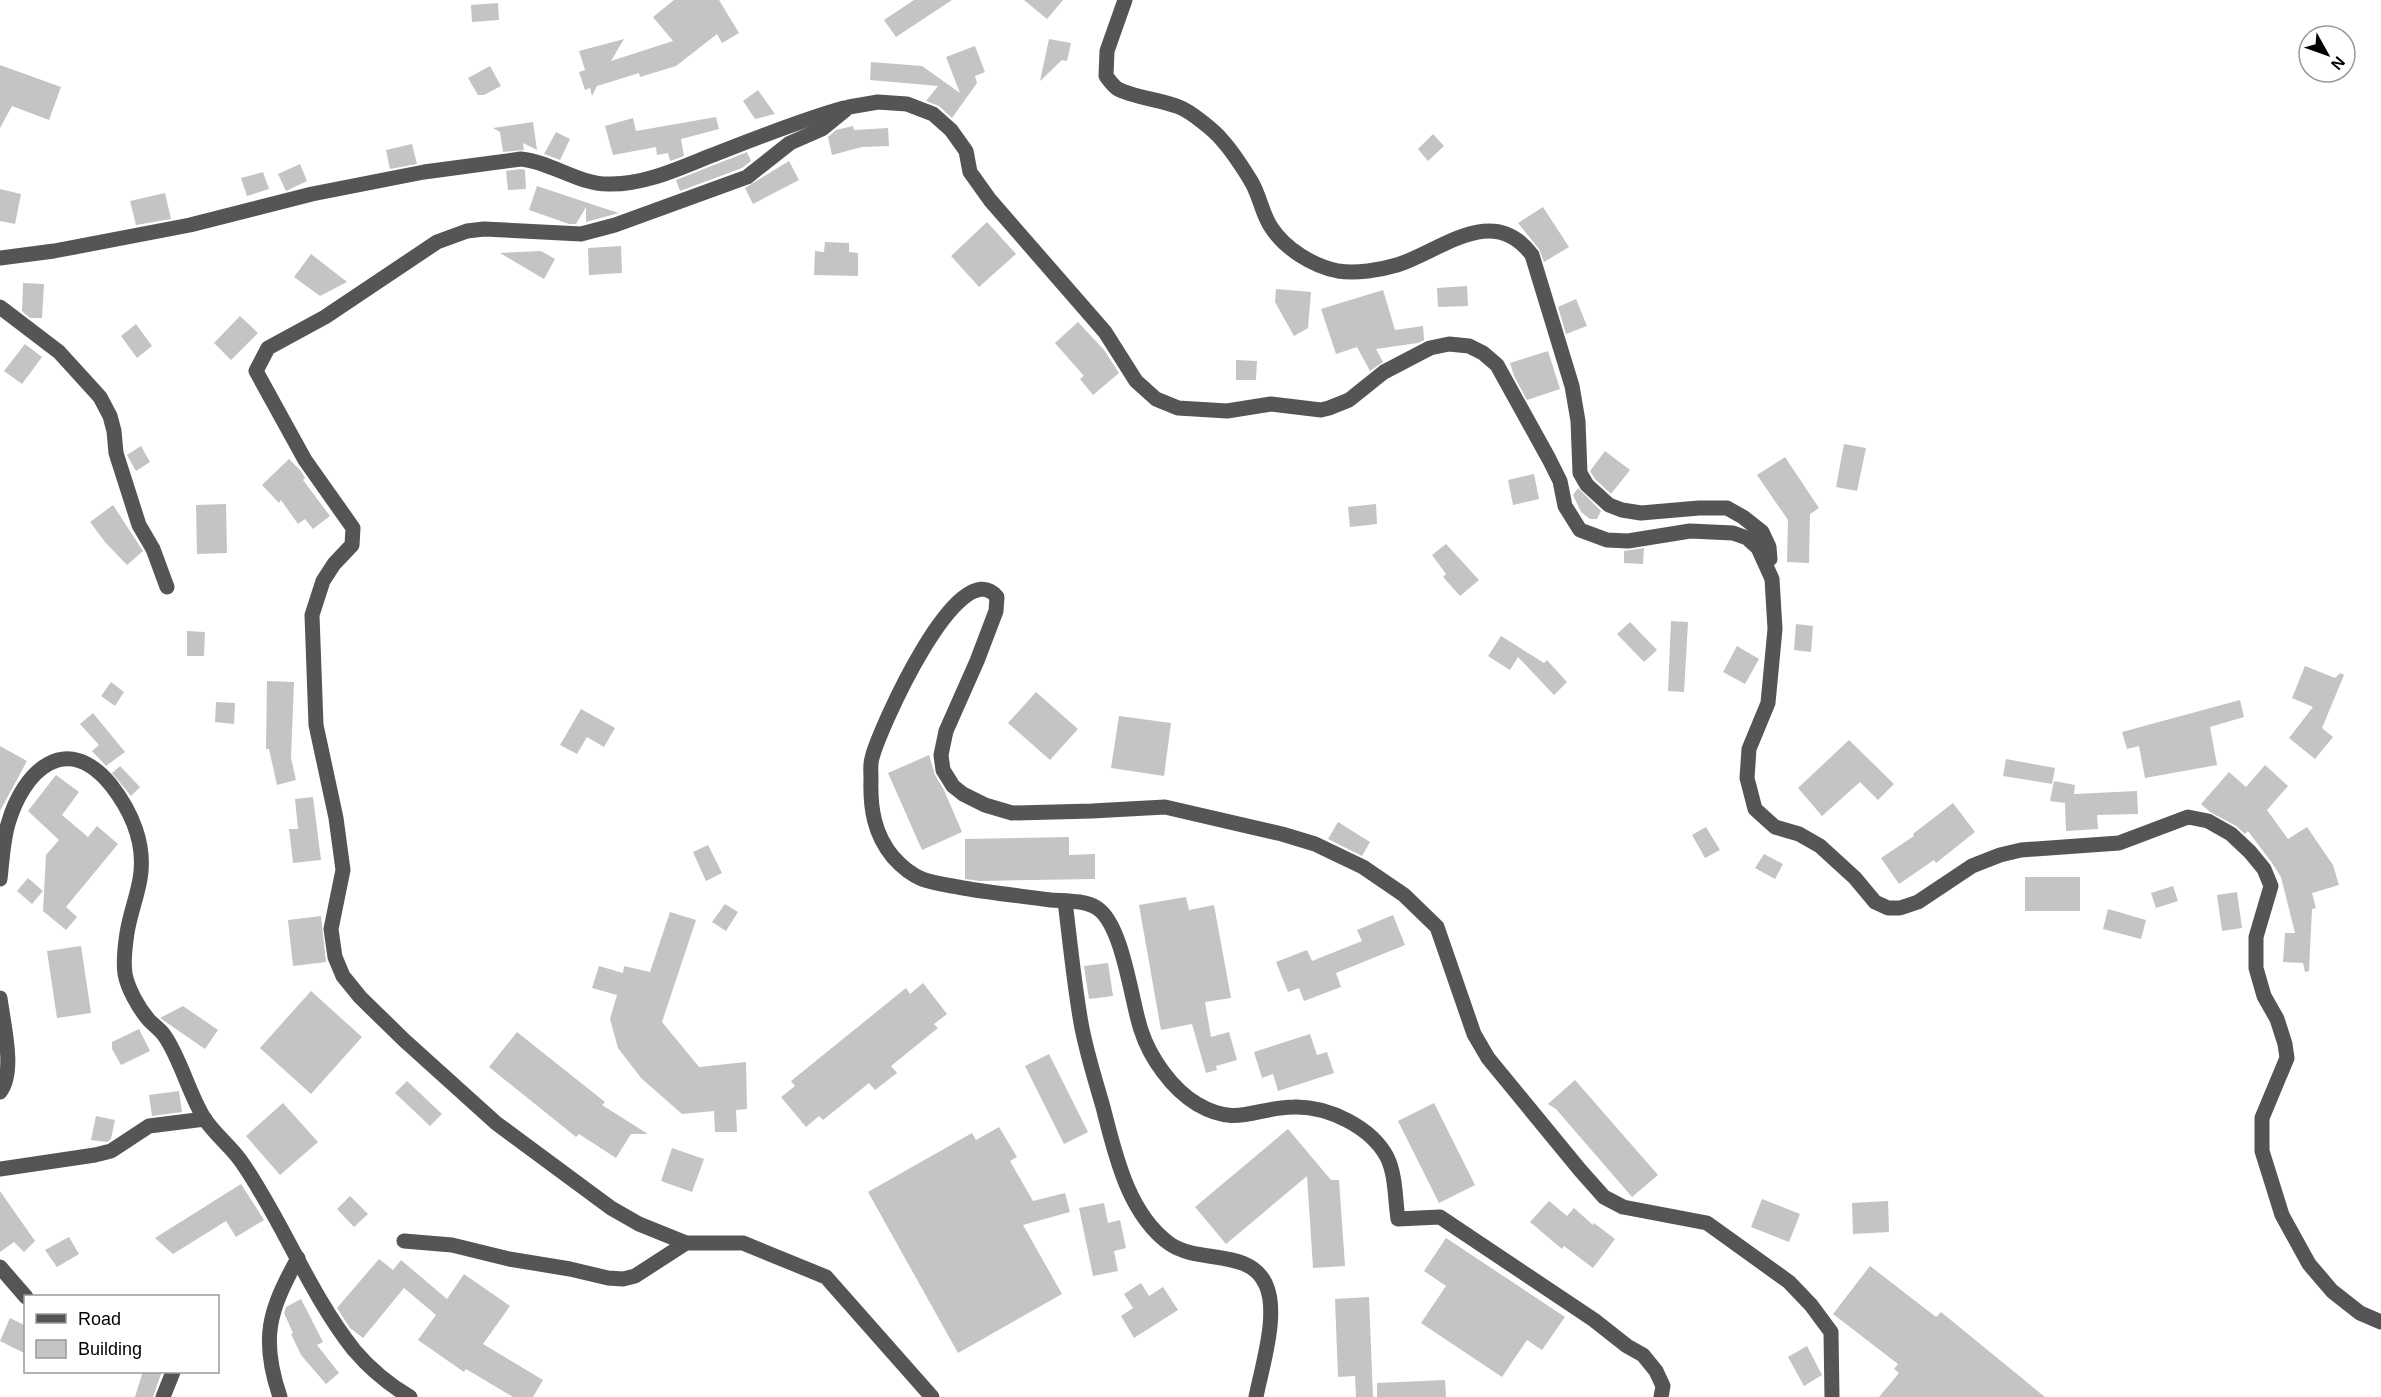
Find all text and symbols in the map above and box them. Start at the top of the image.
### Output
north arrow [2297,24,2357,84]
text: N [2328,53,2348,73]
legend [24,1295,219,1373]
text: Road [78,1309,121,1329]
text: Building [78,1339,142,1359]

